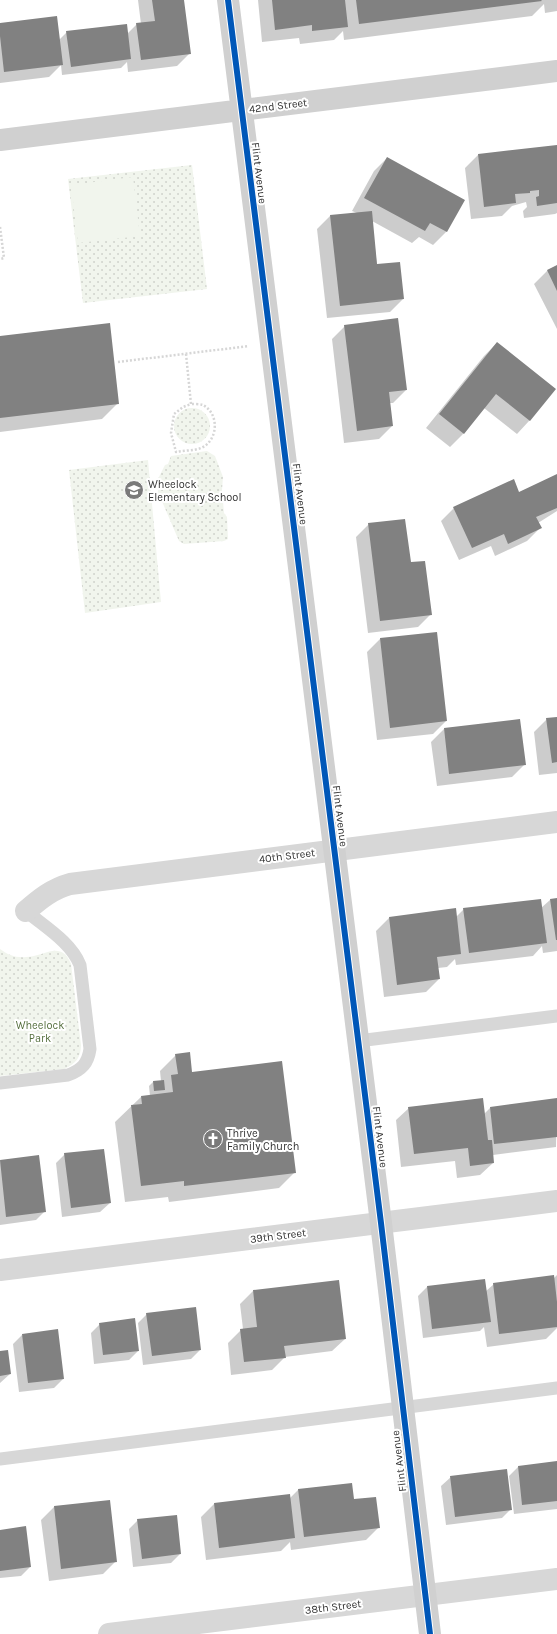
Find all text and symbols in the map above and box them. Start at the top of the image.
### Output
street label: 42nd Street [248,96,308,116]
street label: Flint Avenue [249,142,269,205]
street label: Flint Avenue [290,463,310,526]
place label: Wheelock Elementary School [148,478,241,504]
school or university icon: Wheelock Elementary School [123,479,145,501]
street label: Flint Avenue [330,785,350,848]
street label: 40th Street [258,846,316,866]
park label: Wheelock Park [16,1019,64,1045]
street label: Flint Avenue [370,1106,390,1169]
place label: Thrive Family Church [227,1127,299,1153]
church icon: Thrive Family Church [202,1128,224,1150]
street label: 39th Street [249,1226,307,1246]
street label: Flint Avenue [389,1429,409,1492]
street label: 38th Street [304,1597,362,1617]

